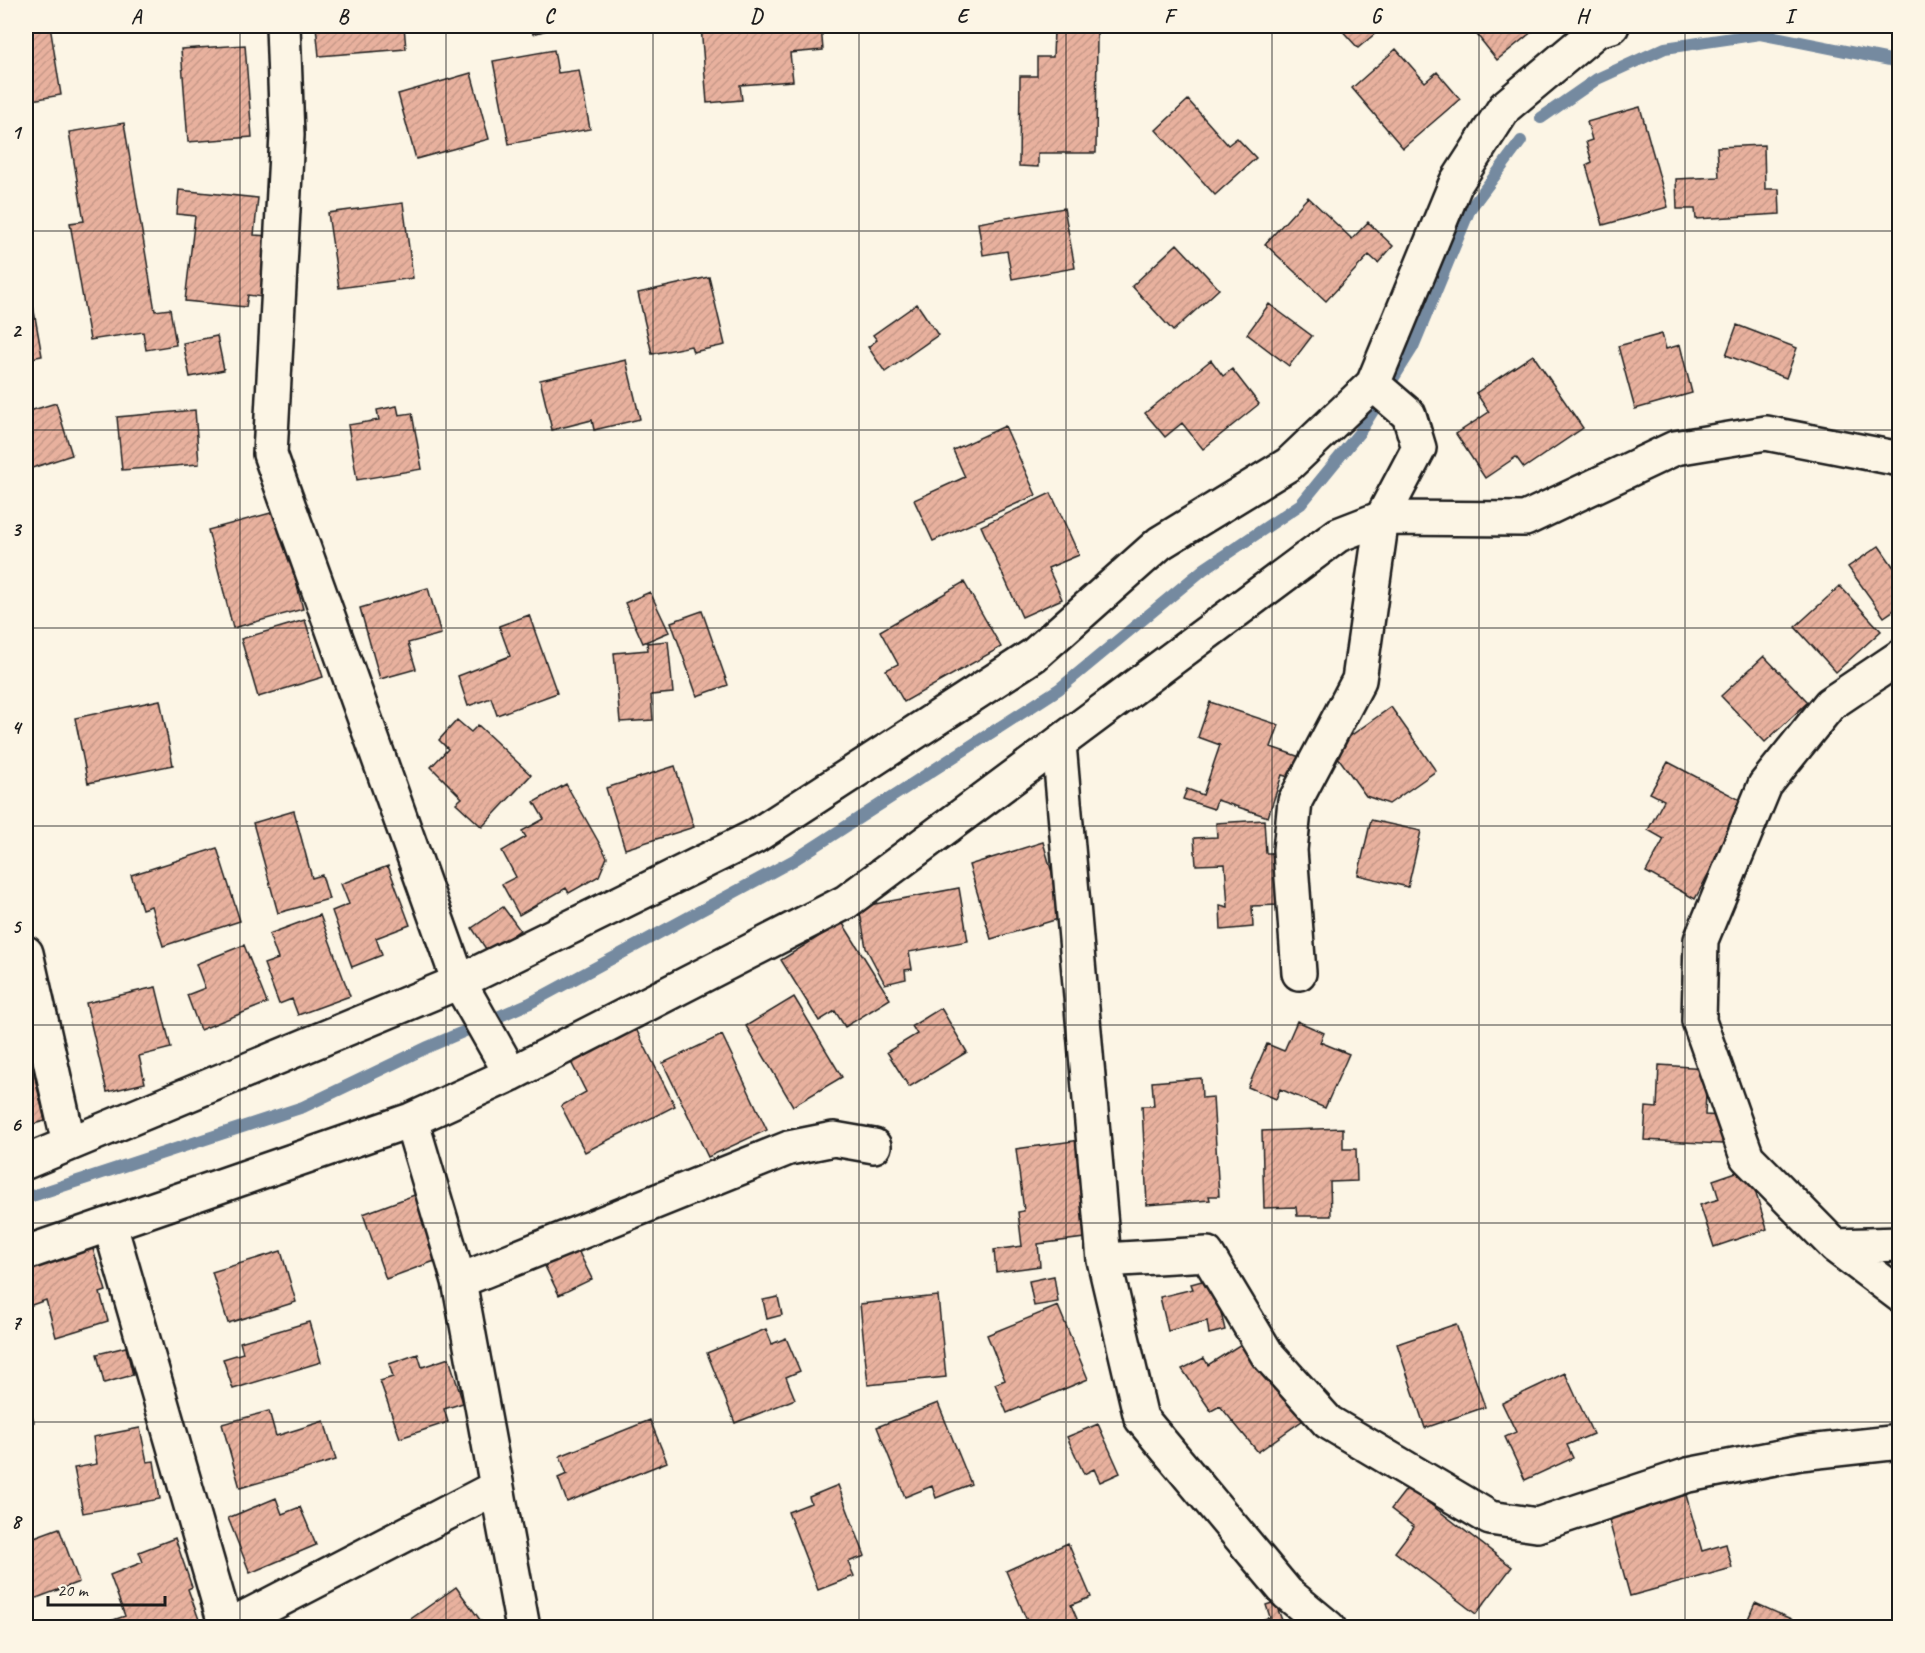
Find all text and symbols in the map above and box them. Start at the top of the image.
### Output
text: A [131,4,143,29]
text: B [338,4,350,29]
text: C [544,4,556,29]
text: D [750,4,764,29]
text: E [957,4,971,29]
text: F [1164,4,1178,29]
text: G [1371,4,1384,29]
text: H [1576,4,1591,29]
text: I [1785,4,1798,29]
text: 1 [12,120,23,145]
text: 2 [12,318,23,343]
text: 3 [12,517,23,542]
text: 4 [12,715,24,740]
text: 5 [12,914,23,939]
text: 6 [11,1112,22,1137]
text: 7 [12,1310,23,1335]
text: 8 [12,1509,24,1534]
scale bar [48,1569,165,1607]
text: 20 m [57,1579,90,1601]

